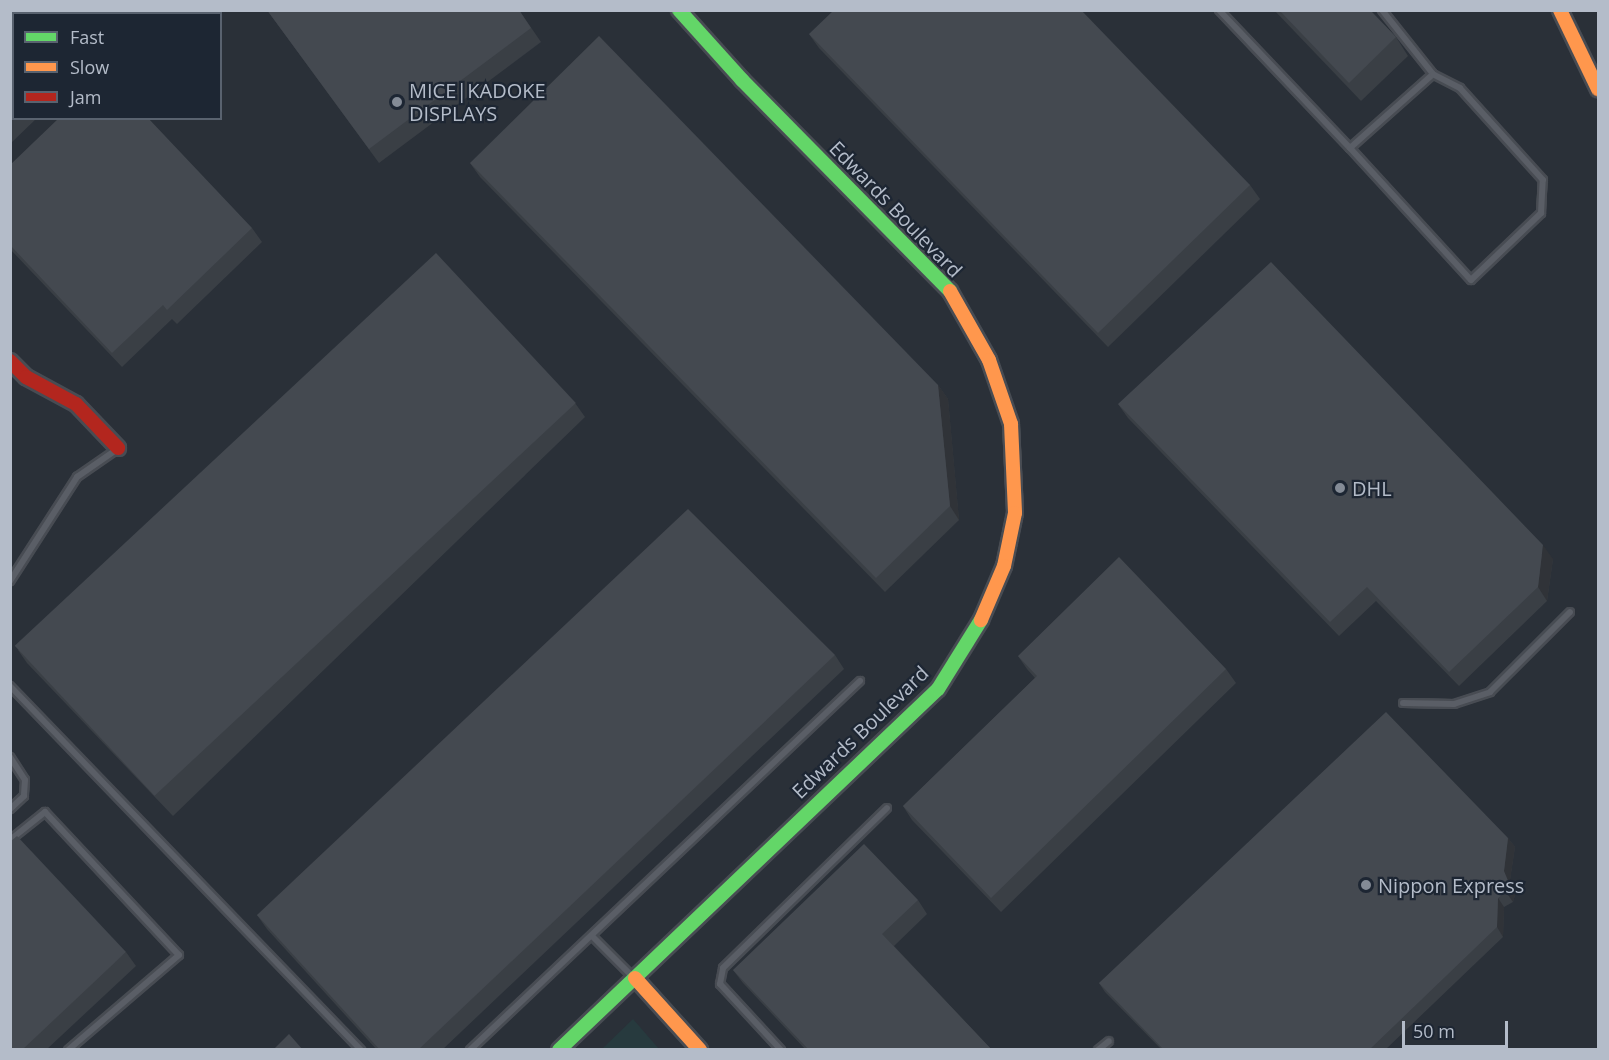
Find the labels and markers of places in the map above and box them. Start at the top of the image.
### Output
place label: MICE|KADOKE DISPLAYS [409,78,546,125]
marker: MICE|KADOKE DISPLAYS [390,95,404,109]
place label: DHL [1352,476,1392,500]
marker: DHL [1333,481,1347,495]
place label: Nippon Express [1378,873,1524,897]
marker: Nippon Express [1359,878,1373,892]

